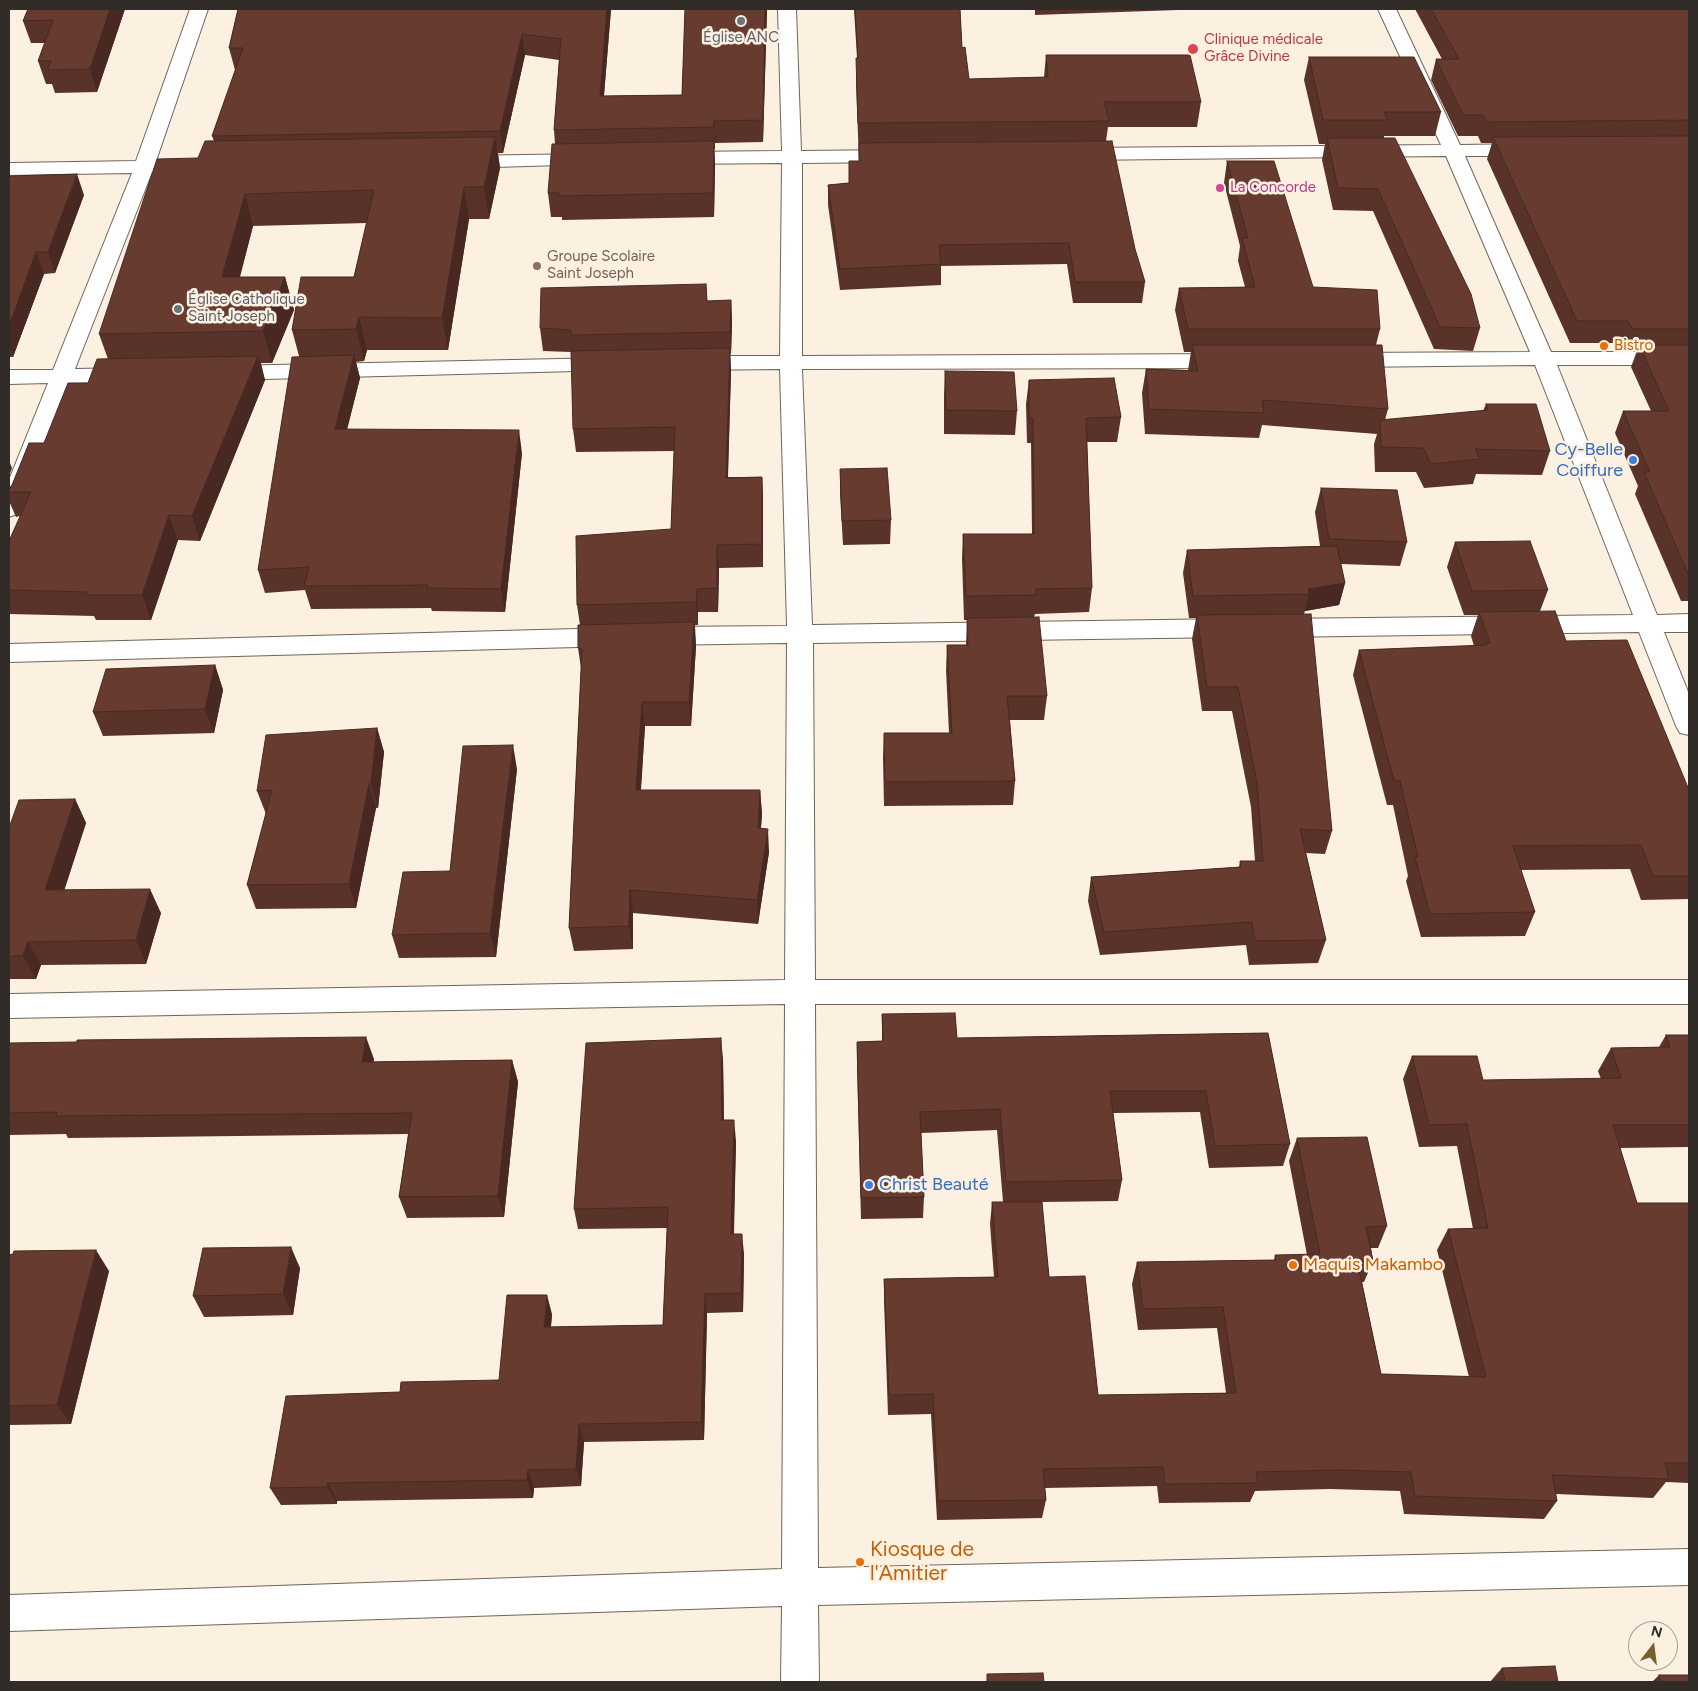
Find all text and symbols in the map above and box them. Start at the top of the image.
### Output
marker: Église ANC [735,15,747,27]
place label: Église ANC [703,29,779,47]
place label: Clinique médicale Grâce Divine [1204,31,1323,66]
marker: Clinique médicale Grâce Divine [1186,42,1200,56]
place label: La Concorde [1230,179,1316,197]
marker: La Concorde [1214,182,1226,194]
place label: Groupe Scolaire Saint Joseph [547,248,655,283]
marker: Groupe Scolaire Saint Joseph [531,260,543,272]
place label: Église Catholique Saint Joseph [188,291,305,326]
marker: Église Catholique Saint Joseph [172,303,184,315]
place label: Bistro [1614,337,1653,355]
marker: Bistro [1598,340,1610,352]
place label: Cy-Belle Coiffure [1554,439,1623,482]
marker: Cy-Belle Coiffure [1627,454,1639,466]
place label: Christ Beauté [879,1174,989,1196]
marker: Christ Beauté [863,1179,875,1191]
place label: Maquis Makambo [1303,1254,1443,1276]
marker: Maquis Makambo [1287,1259,1299,1271]
place label: Kiosque de l'Amitier [870,1537,974,1587]
marker: Kiosque de l'Amitier [854,1556,866,1568]
north arrow [1628,1621,1678,1671]
text: N [1649,1622,1664,1642]

